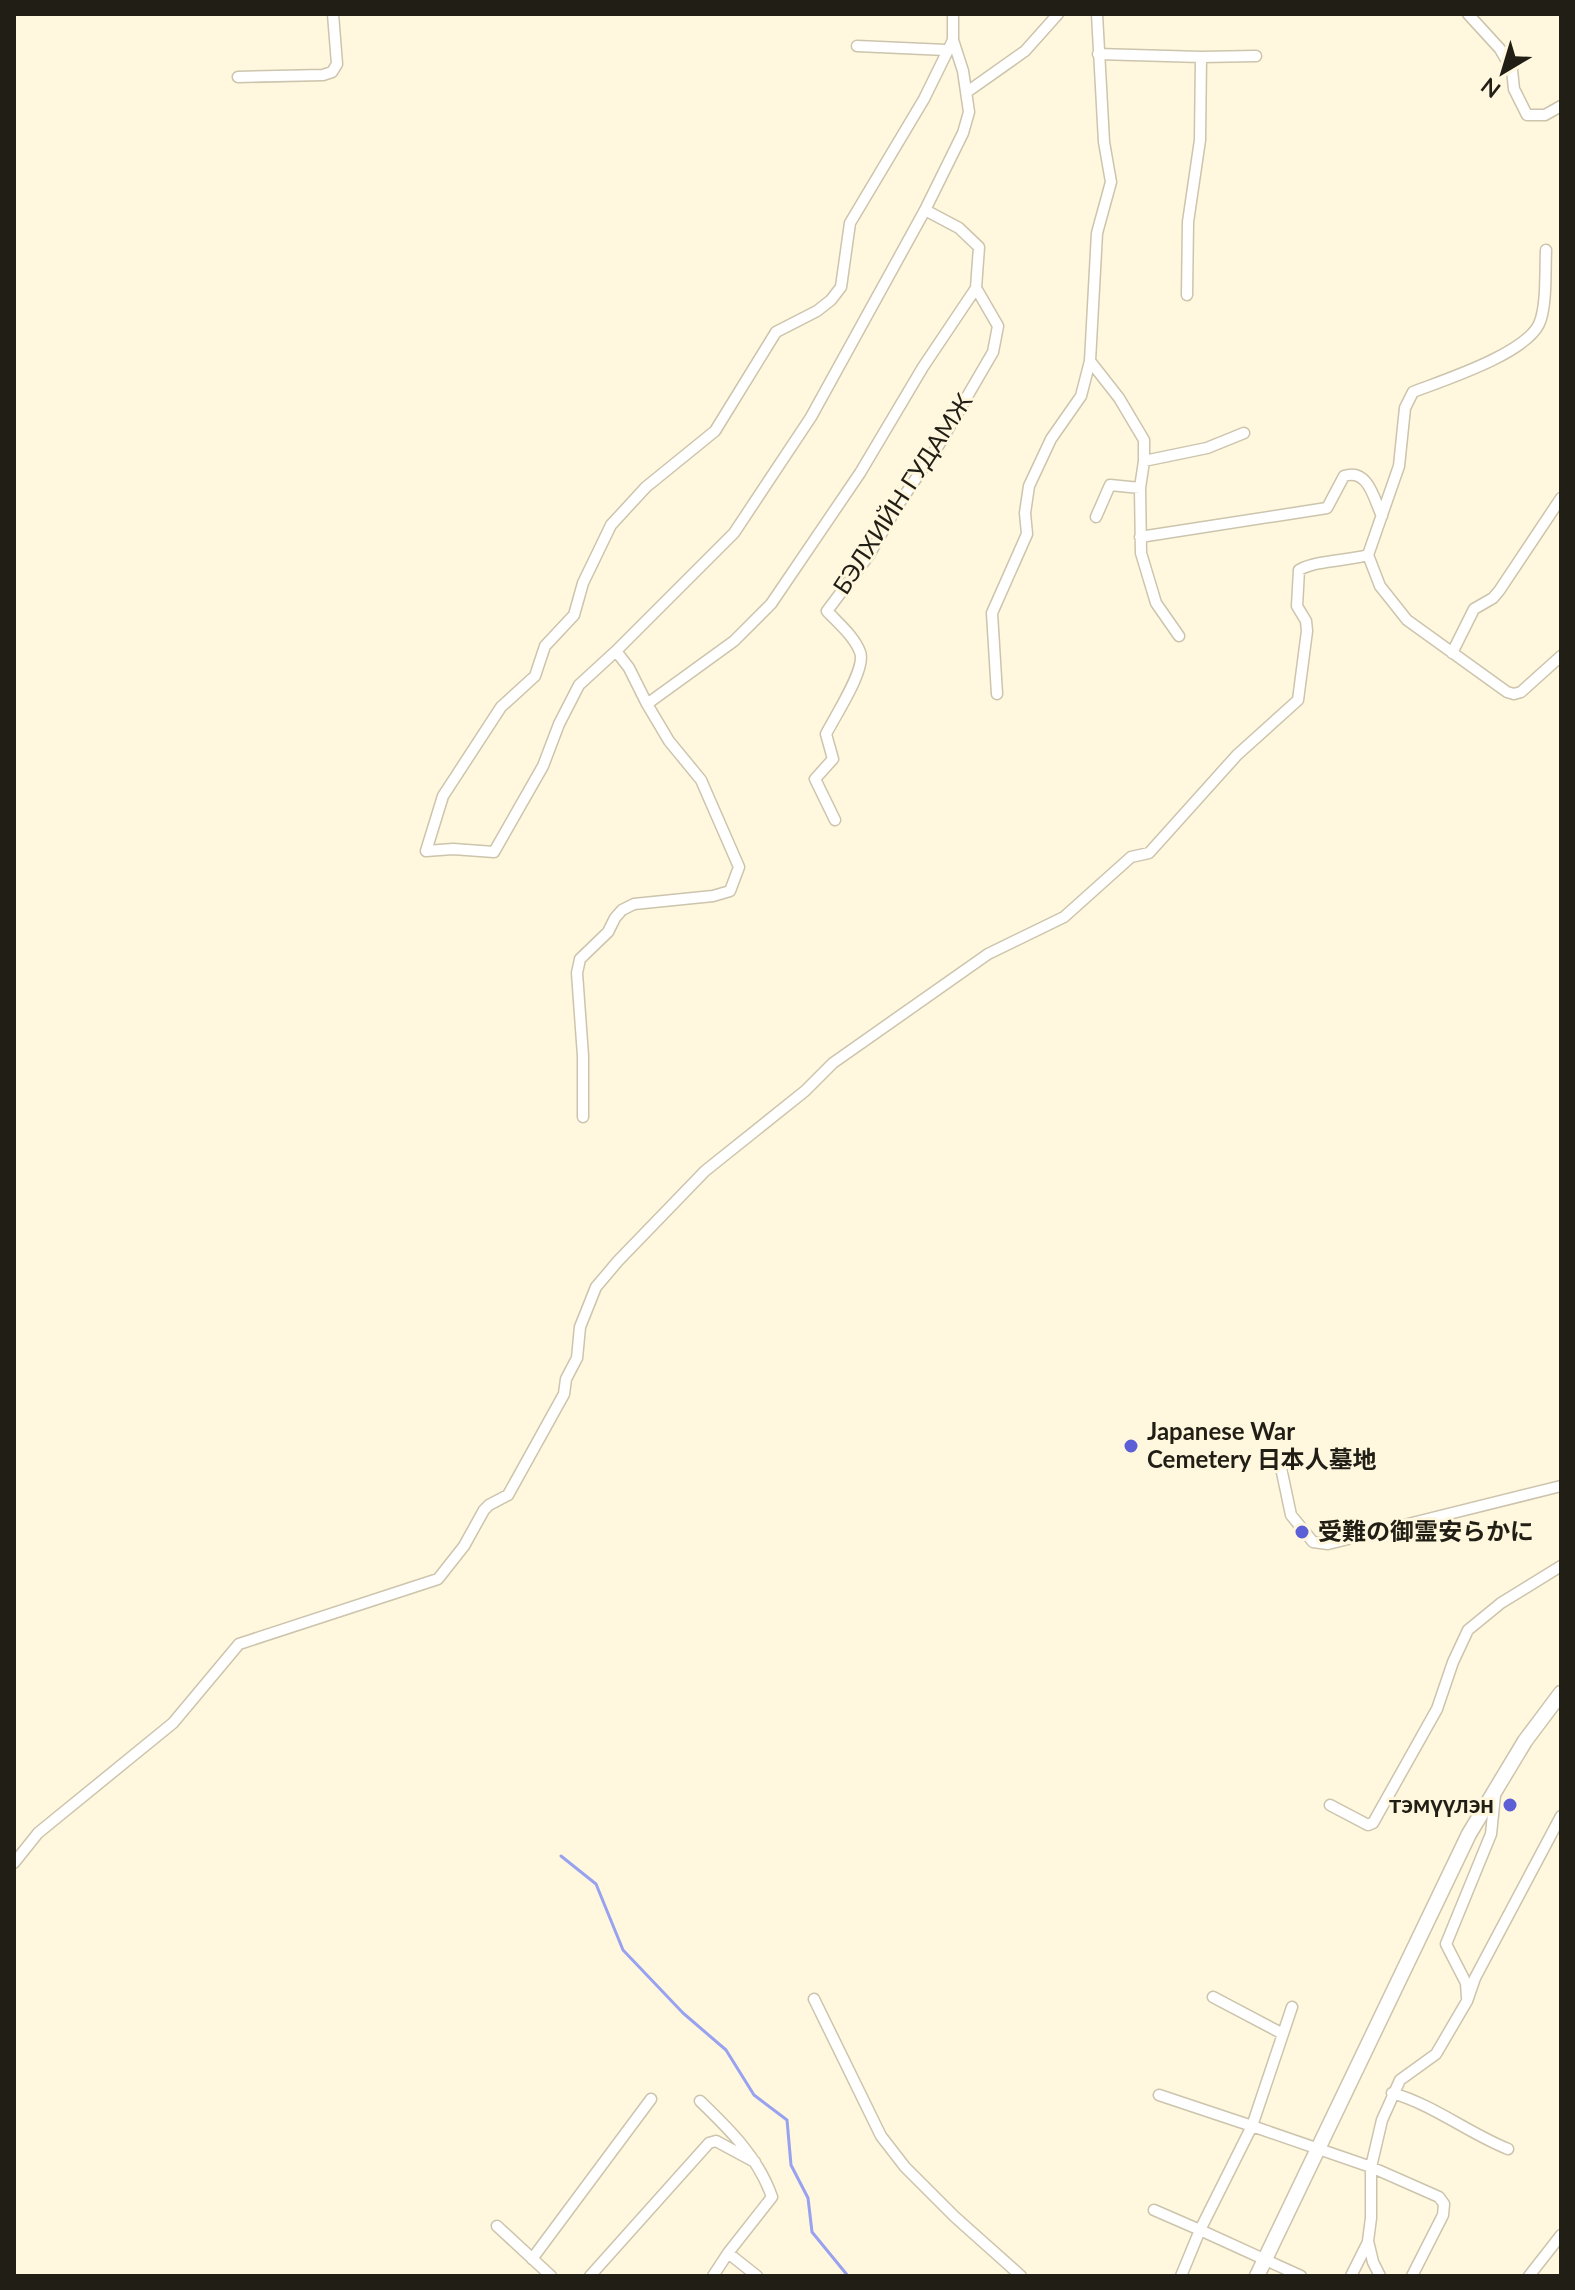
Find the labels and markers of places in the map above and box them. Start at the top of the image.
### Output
place label: Japanese War Cemetery 日本人墓地 [1147,1416,1377,1473]
marker: Japanese War Cemetery 日本人墓地 [1122,1437,1140,1455]
place label: 受難の御霊安らかに [1318,1516,1534,1545]
marker: 受難の御霊安らかに [1293,1523,1311,1541]
place label: тэмүүлэн [1389,1789,1494,1818]
marker: тэмүүлэн [1501,1796,1519,1814]

